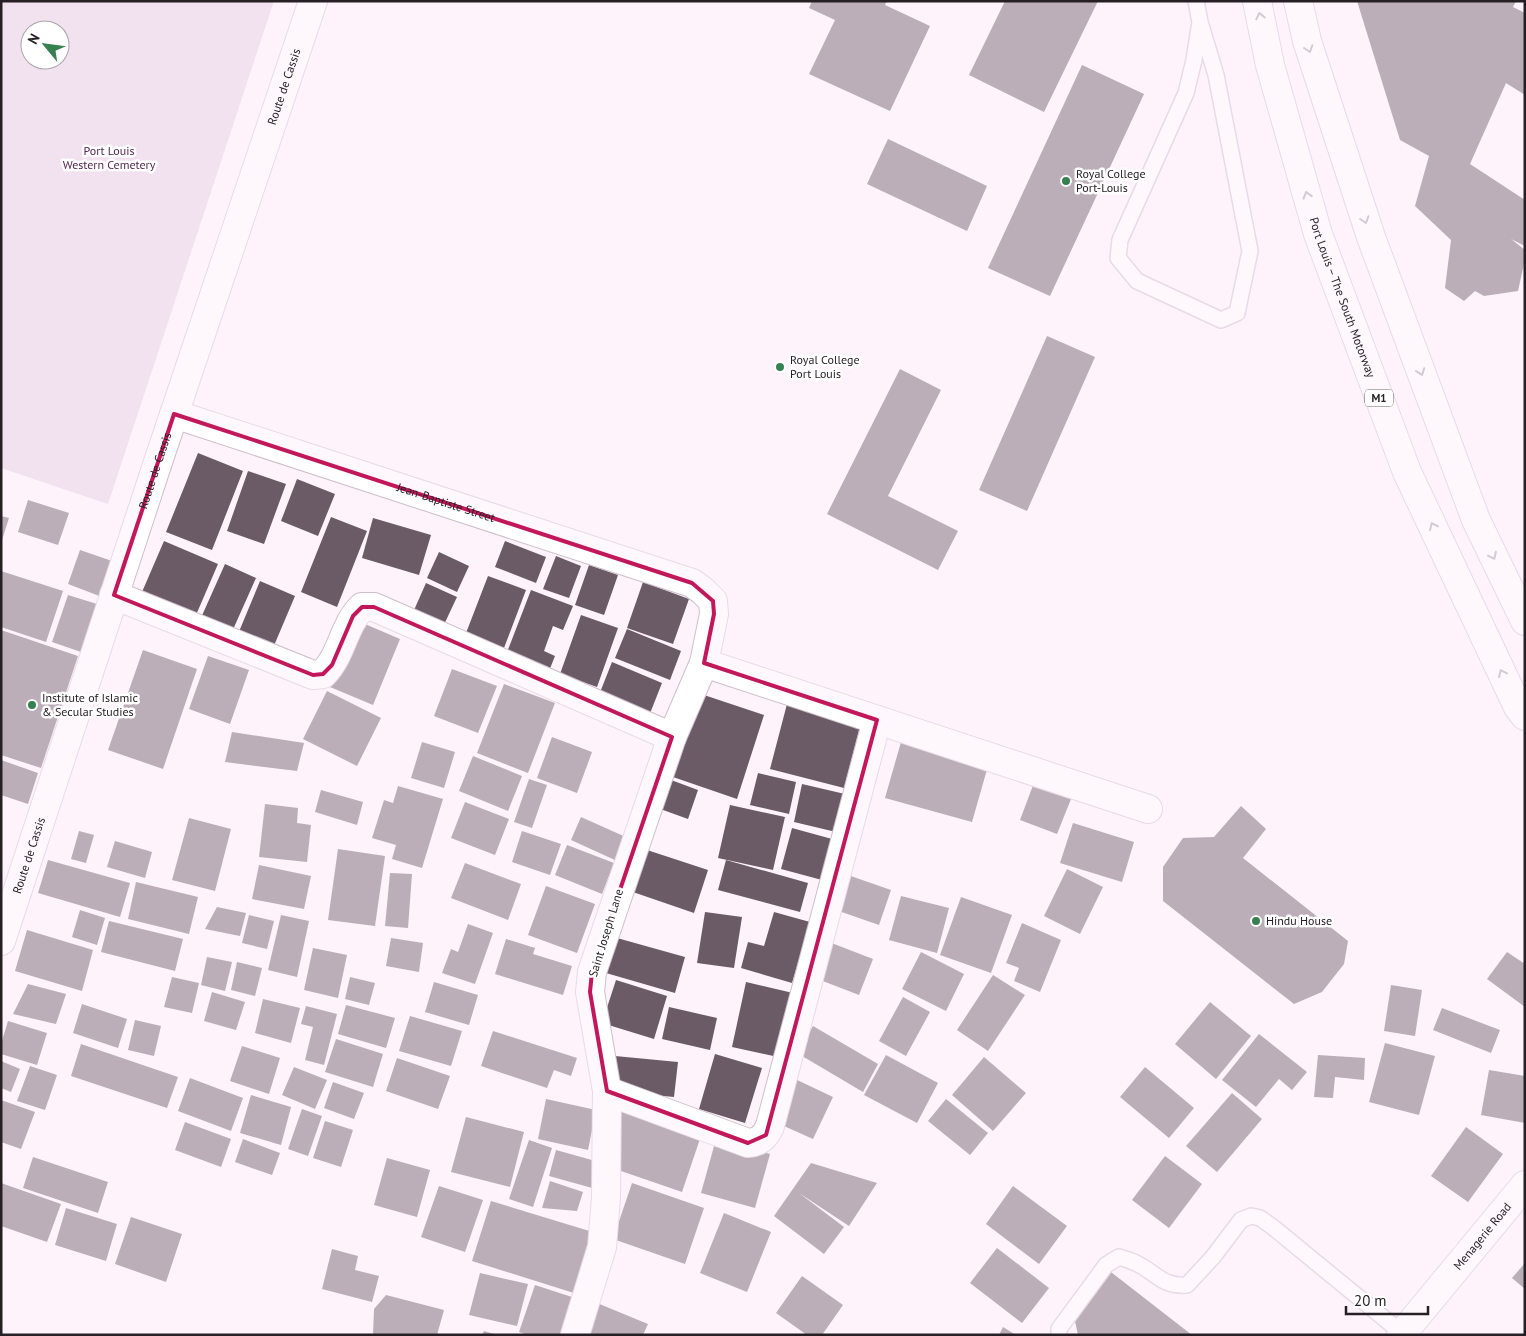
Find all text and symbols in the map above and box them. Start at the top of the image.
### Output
one-way arrow [1255,11,1266,20]
north arrow [20,20,70,70]
text: N [24,30,44,47]
one-way arrow [1304,44,1314,52]
street label: Route de Cassis [264,46,303,127]
park label: Port Louis Western Cemetery [63,143,156,172]
place label: Royal College Port-Louis [1076,166,1145,195]
marker: Royal College Port-Louis [1060,175,1072,187]
one-way arrow [1302,191,1312,199]
one-way arrow [1359,215,1369,223]
street label: Port Louis – The South Motorway [1307,216,1379,380]
place label: Royal College Port Louis [790,352,859,381]
marker: Royal College Port Louis [774,361,786,373]
one-way arrow [1415,368,1425,376]
road number: M1 [1365,389,1393,406]
street label: Route de Cassis [135,430,174,511]
street label: Jean-Baptiste Street [394,479,497,525]
one-way arrow [1429,522,1439,531]
one-way arrow [1487,551,1497,560]
one-way arrow [1498,669,1509,678]
place label: Institute of Islamic & Secular Studies [42,690,138,719]
marker: Institute of Islamic & Secular Studies [26,699,38,711]
street label: Route de Cassis [9,815,48,895]
street label: Saint Joseph Lane [585,887,626,979]
place label: Hindu House [1266,913,1332,928]
marker: Hindu House [1250,915,1262,927]
street label: Menagerie Road [1450,1199,1514,1273]
scale bar [1346,1284,1428,1316]
text: 20 m [1354,1291,1387,1310]

